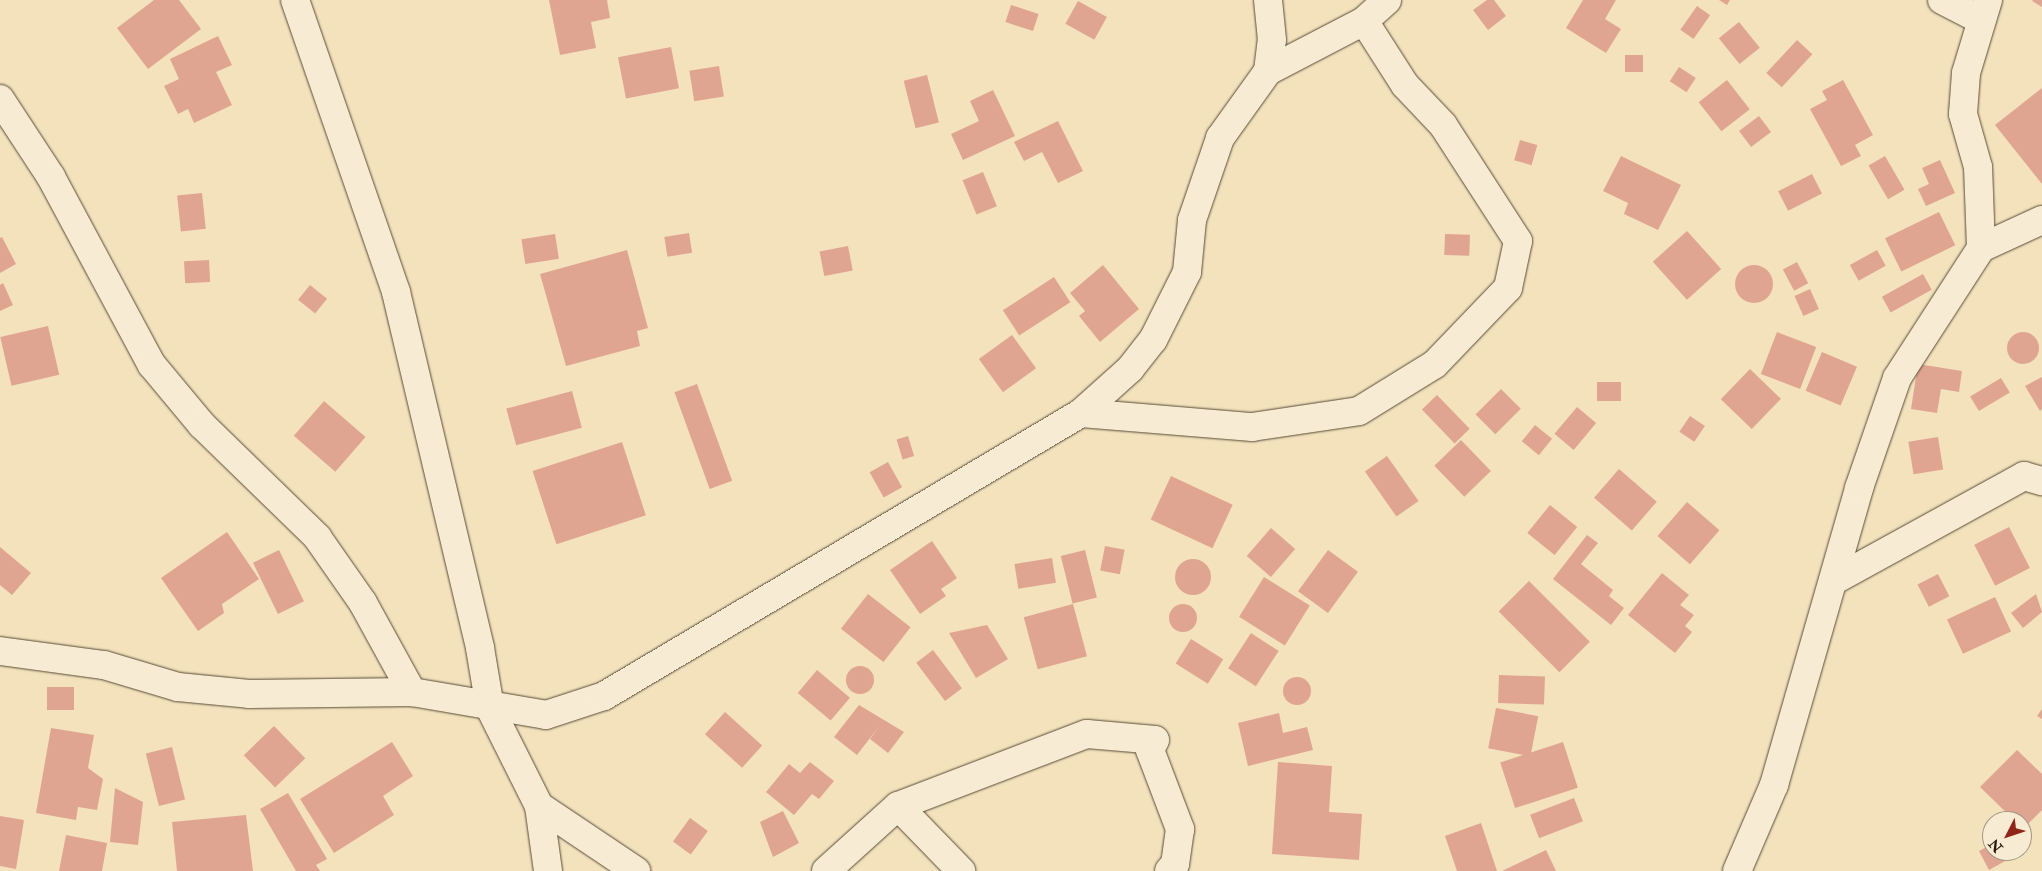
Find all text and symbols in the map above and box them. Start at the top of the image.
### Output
north arrow [1982,811,2032,861]
text: N [1986,835,2007,856]

